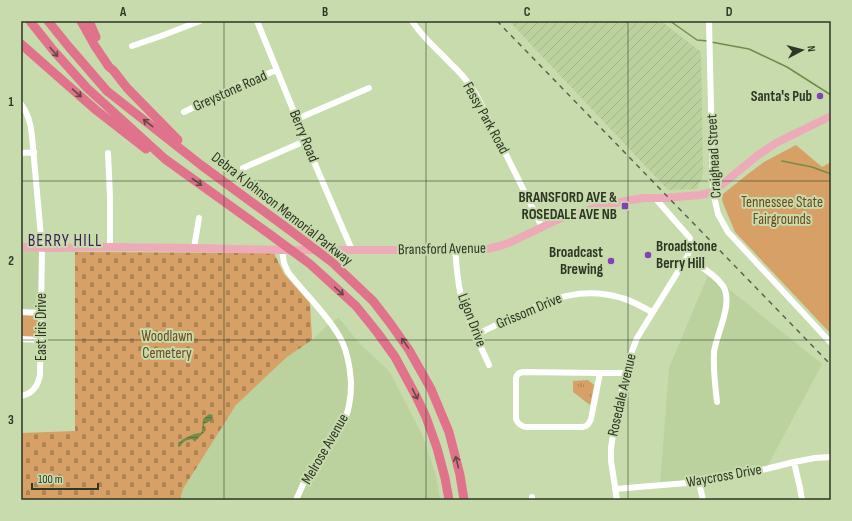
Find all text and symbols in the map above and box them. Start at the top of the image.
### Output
text: A [119,4,127,20]
text: B [322,4,328,20]
text: C [524,4,531,20]
text: D [726,4,733,20]
north arrow [782,30,822,70]
text: N [805,45,818,53]
one-way arrow [50,46,59,57]
street label: Greystone Road [190,66,270,116]
street label: Fessy Park Road [458,79,514,157]
place label: Santa's Pub [751,87,812,106]
one-way arrow [72,89,82,98]
marker: Santa's Pub [815,91,825,101]
text: 1 [8,94,14,110]
street label: Berry Road [285,107,323,165]
street label: Craighead Street [702,113,726,199]
one-way arrow [143,119,154,128]
street label: Debra K Johnson Memorial Parkway [208,148,357,270]
one-way arrow [191,178,202,186]
place label: BRANSFORD AVE & ROSEDALE AVE NB [518,188,617,224]
park label: Tennessee State Fairgrounds [741,193,823,229]
marker: BRANSFORD AVE & ROSEDALE AVE NB [620,201,630,211]
district label: BERRY HILL [28,231,102,251]
place label: Broadstone Berry Hill [656,237,717,273]
street label: Bransford Avenue [398,239,486,259]
place label: Broadcast Brewing [549,243,604,279]
marker: Broadstone Berry Hill [643,250,653,260]
text: 2 [8,253,14,269]
marker: Broadcast Brewing [606,256,616,266]
one-way arrow [333,286,344,295]
street label: Grissom Drive [493,289,565,333]
street label: Ligon Drive [453,291,491,349]
street label: East Iris Drive [32,293,51,361]
park label: Woodlawn Cemetery [141,327,193,363]
one-way arrow [401,338,409,349]
street label: Rosedale Avenue [603,352,641,438]
one-way arrow [412,388,419,400]
street label: Melrose Avenue [297,410,353,488]
text: 3 [8,412,14,428]
one-way arrow [453,456,460,469]
street label: Waycross Drive [685,460,763,492]
scale bar [32,465,98,491]
text: 100 m [38,472,63,487]

